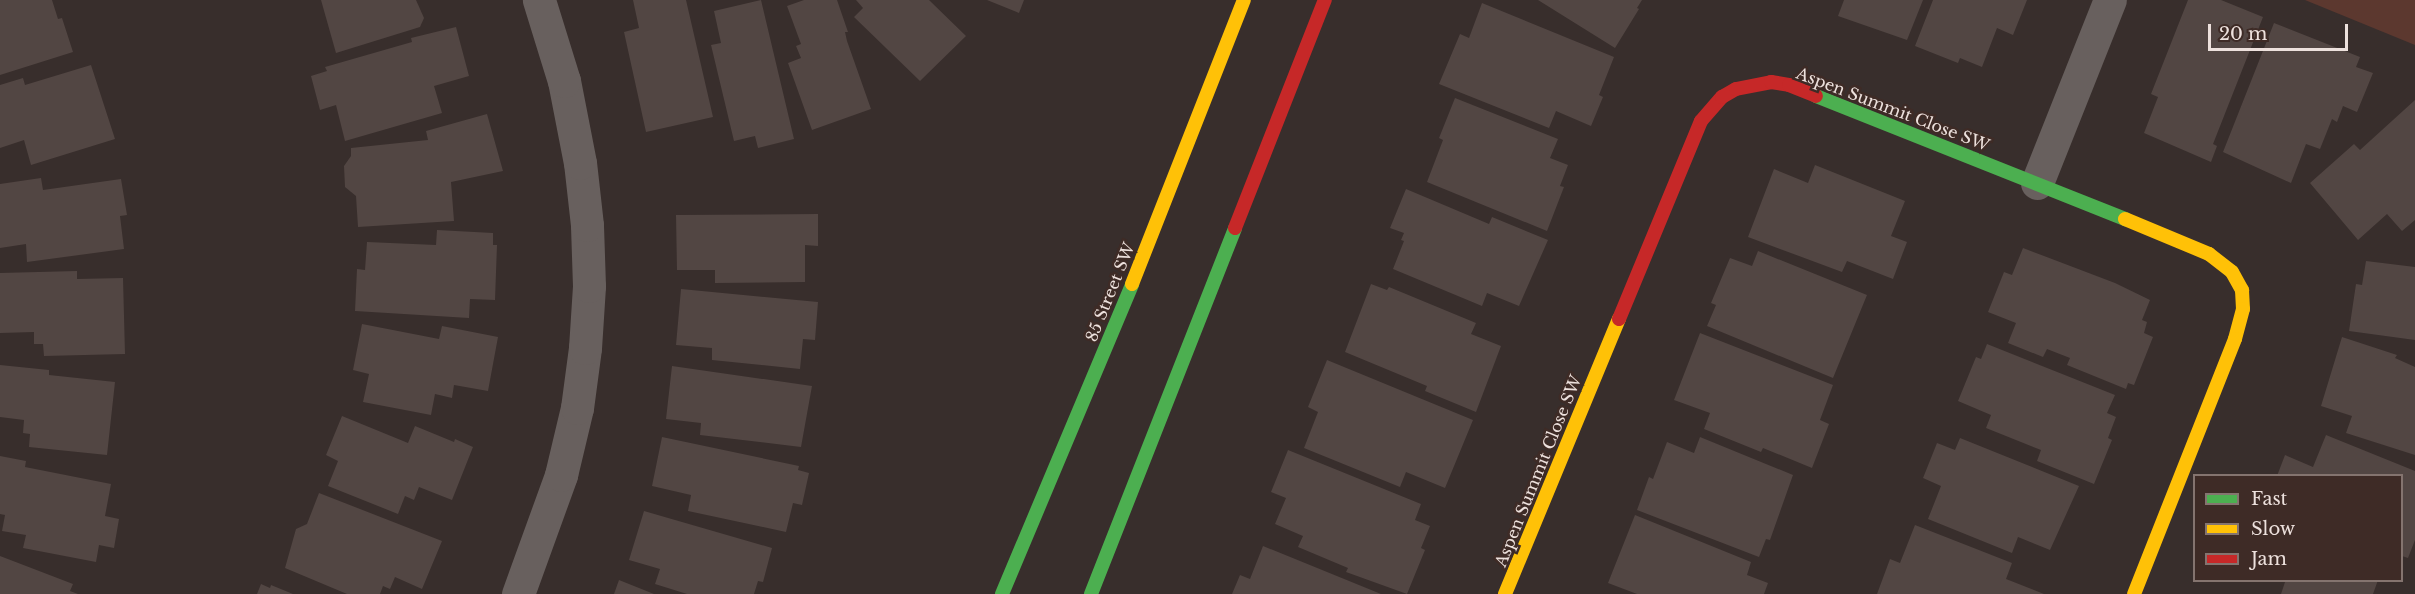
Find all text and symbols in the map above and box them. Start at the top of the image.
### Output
scale bar [2211,12,2350,50]
text: 20 m [2219,23,2267,45]
street label: Aspen Summit Close SW [1794,63,1992,155]
street label: 85 Street SW [1081,240,1139,344]
street label: Aspen Summit Close SW [1491,372,1585,570]
legend [2193,474,2403,582]
text: Fast [2251,488,2287,510]
text: Slow [2251,518,2295,540]
text: Jam [2251,548,2287,570]

